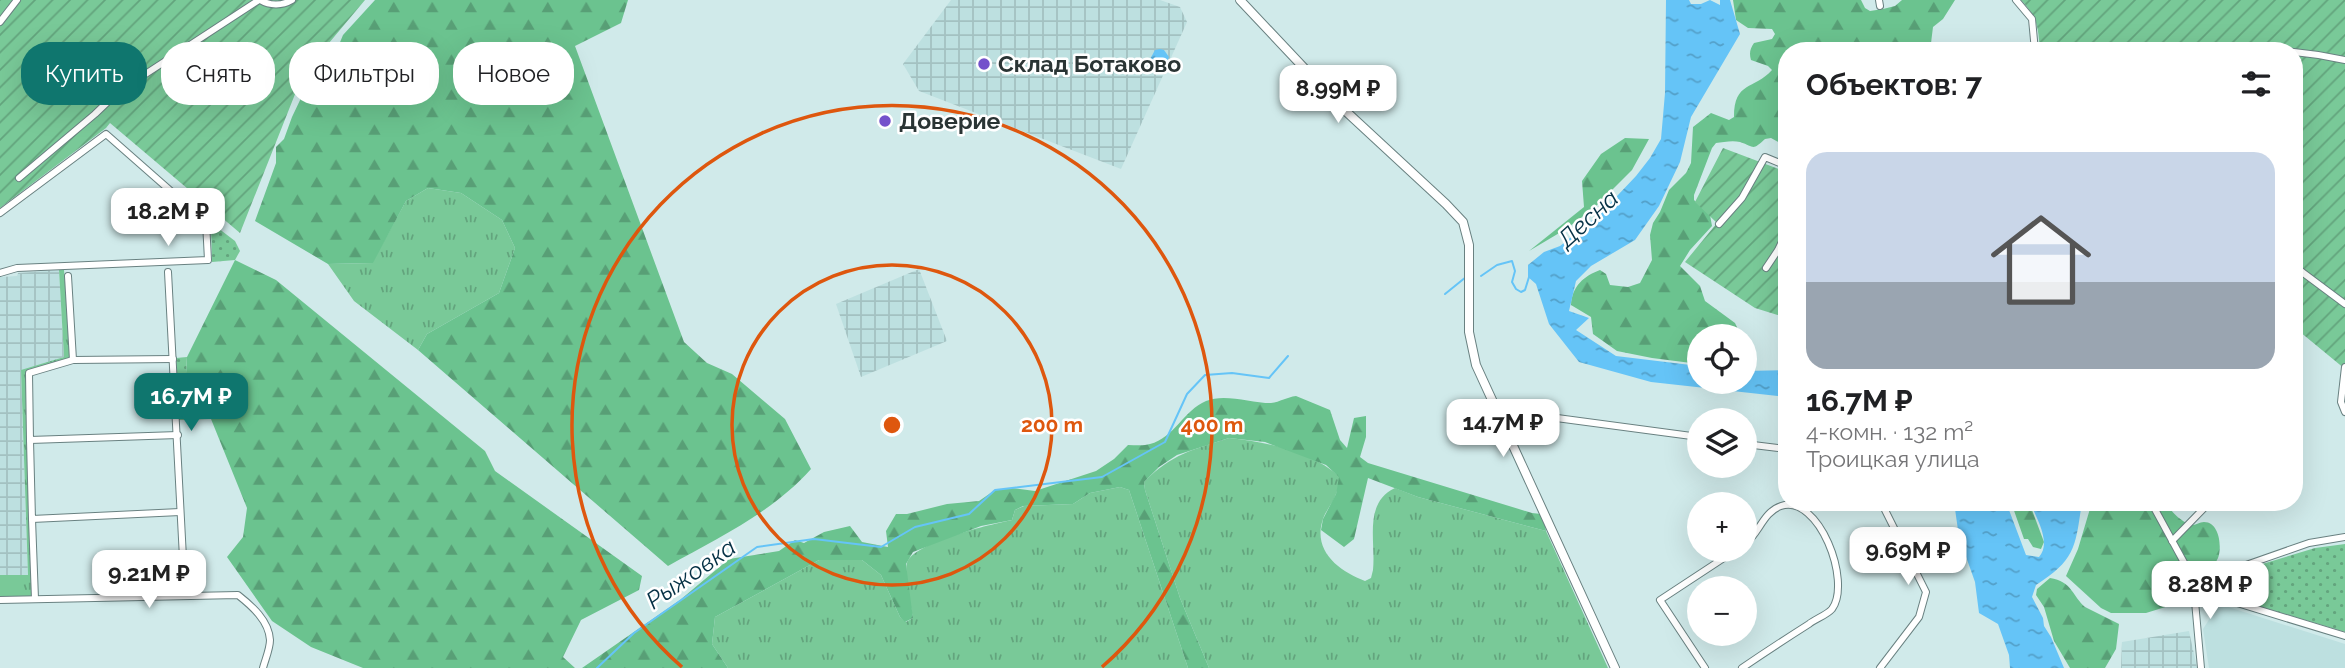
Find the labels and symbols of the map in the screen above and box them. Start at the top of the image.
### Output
place label: Склад Ботаково [998,50,1181,77]
marker: Склад Ботаково [976,56,992,72]
pin: 8.99M ₽ [1273,66,1403,125]
place label: Доверие [899,107,1001,134]
marker: Доверие [877,113,893,129]
water label: Десна [1550,184,1624,254]
pin: 18.2M ₽ [103,188,233,248]
pin: 16.7M ₽ [126,374,256,433]
pin: 14.7M ₽ [1438,400,1568,459]
text: 200 m [1021,412,1083,437]
text: 400 m [1181,412,1243,437]
centre of rings [880,413,904,437]
pin: 9.69M ₽ [1843,528,1973,587]
water label: Рыжовка [640,532,741,615]
pin: 9.21M ₽ [84,550,214,610]
pin: 8.28M ₽ [2145,562,2275,621]

